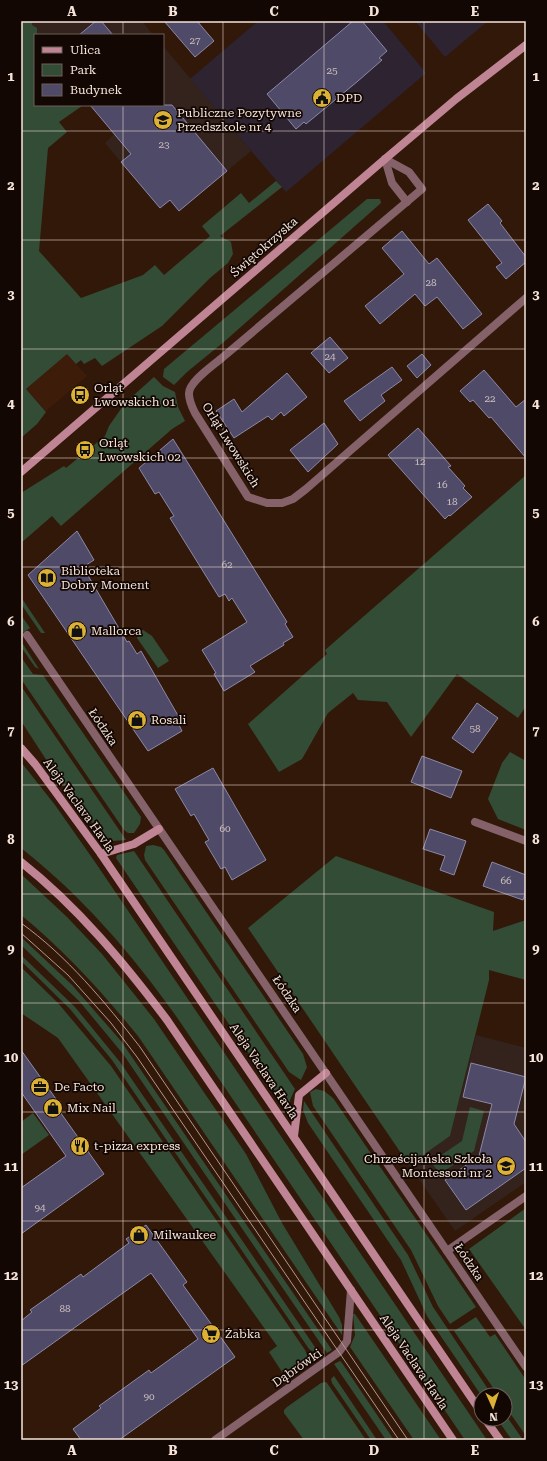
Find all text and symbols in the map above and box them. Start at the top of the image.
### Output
text: A [67,4,77,19]
text: B [168,4,178,19]
text: C [269,4,279,19]
text: D [369,4,379,19]
text: E [471,4,479,19]
legend [34,34,164,106]
house number: 27 [189,35,201,46]
text: Ulica [70,43,101,57]
text: Park [70,63,97,77]
house number: 25 [326,65,338,76]
text: 1 [7,69,15,84]
text: 1 [532,69,540,84]
text: Budynek [70,83,122,97]
public building icon: DPD [311,87,333,109]
place label: DPD [336,91,362,105]
place label: Publiczne Pozytywne Przedszkole nr 4 [177,106,302,134]
school or university icon: Publiczne Pozytywne Przedszkole nr 4 [152,109,174,131]
house number: 23 [158,139,170,150]
text: 2 [7,178,15,193]
text: 2 [532,178,540,193]
street label: Świętokrzyska [228,214,301,280]
house number: 28 [425,277,437,288]
text: 3 [7,287,15,302]
text: 3 [532,287,540,302]
house number: 24 [324,351,336,362]
place label: Orląt Lwowskich 01 [94,381,176,409]
bus stop icon: Orląt Lwowskich 01 [69,384,91,406]
house number: 22 [484,393,496,404]
text: 4 [7,396,15,411]
text: 4 [532,396,540,411]
street label: Orląt Lwowskich [199,400,263,490]
place label: Orląt Lwowskich 02 [99,436,181,464]
bus stop icon: Orląt Lwowskich 02 [74,439,96,461]
house number: 12 [414,456,426,467]
house number: 16 [436,479,448,490]
house number: 18 [446,496,458,507]
text: 5 [7,505,15,520]
text: 5 [532,505,540,520]
house number: 62 [221,559,233,570]
place label: Biblioteka Dobry Moment [61,564,150,592]
library icon: Biblioteka Dobry Moment [36,567,58,589]
text: 6 [7,614,15,629]
text: 6 [532,614,540,629]
shop icon: Mallorca [66,620,88,642]
place label: Mallorca [91,624,142,638]
street label: Łódzka [85,706,121,749]
shop icon: Rosali [126,709,148,731]
place label: Rosali [151,713,186,727]
text: 7 [7,723,15,738]
house number: 58 [469,723,481,734]
text: 7 [532,723,540,738]
street label: Aleja Vaclava Havla [40,756,118,855]
house number: 60 [219,823,231,834]
text: 8 [7,832,15,847]
text: 8 [532,832,540,847]
house number: 66 [500,875,512,886]
text: 9 [7,941,15,956]
text: 9 [532,941,540,956]
street label: Łódzka [269,973,305,1016]
street label: Aleja Vaclava Havla [227,1021,301,1122]
text: 10 [4,1050,18,1065]
text: 10 [529,1050,543,1065]
office icon: De Facto [29,1076,51,1098]
place label: De Facto [54,1080,104,1094]
shop icon: Mix Nail [42,1097,64,1119]
place label: Mix Nail [67,1101,116,1115]
restaurant icon: t-pizza express [69,1135,91,1157]
place label: t-pizza express [94,1139,181,1153]
place label: Chrześcijańska Szkoła Montessori nr 2 [364,1152,492,1180]
school or university icon: Chrześcijańska Szkoła Montessori nr 2 [495,1155,517,1177]
text: 11 [4,1159,18,1174]
text: 11 [529,1159,543,1174]
house number: 94 [34,1202,46,1213]
shop icon: Milwaukee [128,1224,150,1246]
place label: Milwaukee [153,1228,217,1242]
street label: Łódzka [451,1241,487,1284]
text: 12 [4,1268,18,1283]
text: 12 [529,1268,543,1283]
house number: 88 [59,1303,71,1314]
street label: Aleja Vaclava Havla [377,1312,451,1413]
supermarket icon: Żabka [200,1323,222,1345]
place label: Żabka [225,1327,261,1341]
street label: Dąbrówki [270,1346,324,1390]
text: 13 [4,1377,18,1392]
text: 13 [529,1377,543,1392]
north arrow [473,1387,513,1427]
house number: 90 [143,1391,155,1402]
text: N [488,1410,498,1423]
text: A [67,1443,77,1458]
text: B [168,1443,178,1458]
text: C [269,1443,279,1458]
text: D [369,1443,379,1458]
text: E [471,1443,479,1458]

